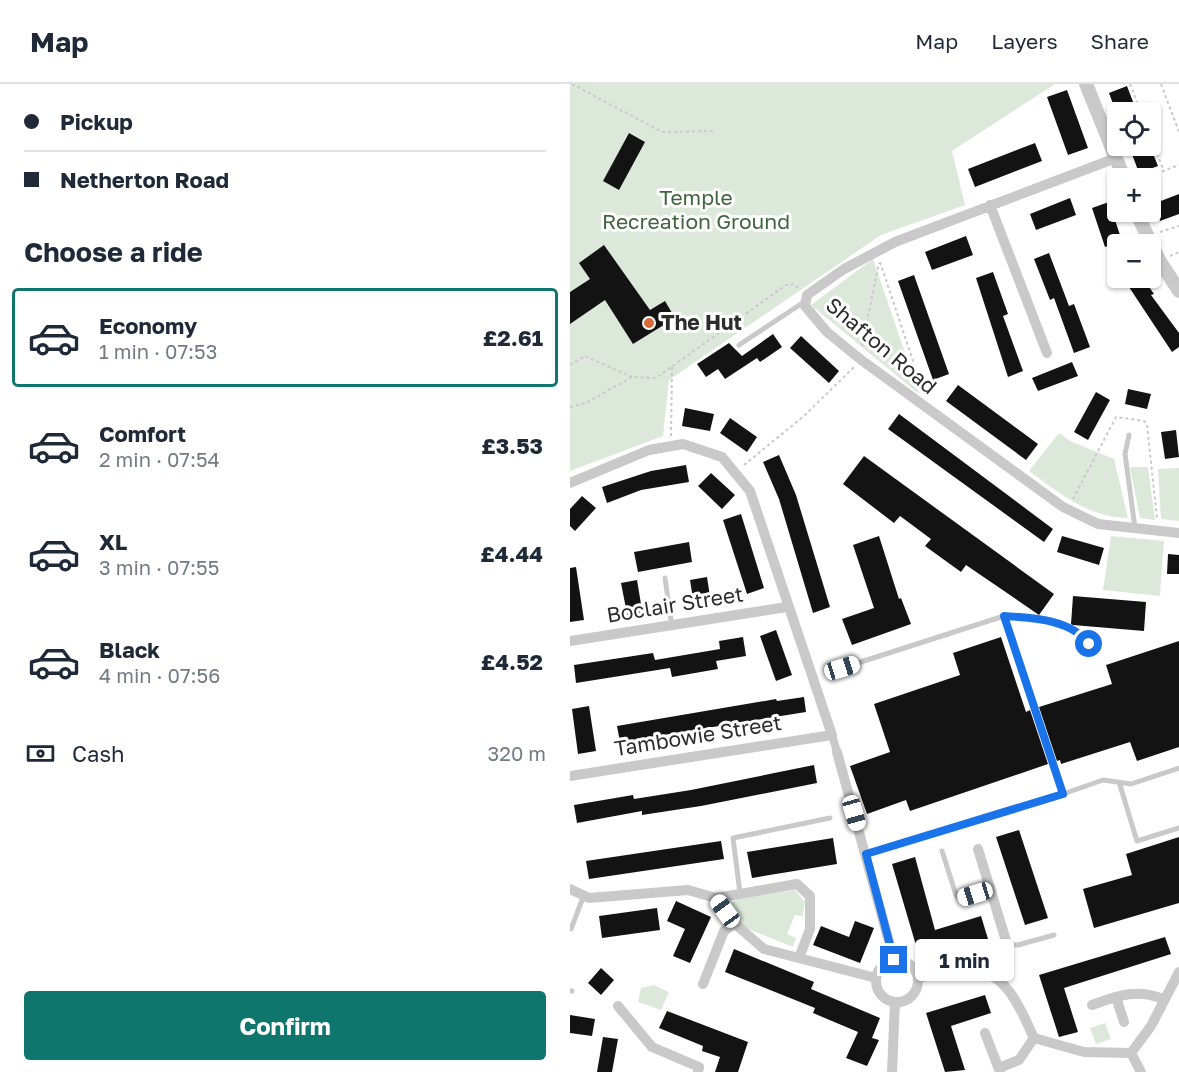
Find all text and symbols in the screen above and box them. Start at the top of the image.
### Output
text: Map [30,25,88,58]
text: Map [915,28,958,54]
text: Layers [991,28,1058,54]
text: Share [1091,28,1149,54]
map controls [1107,102,1161,288]
button: locate [1107,102,1161,156]
text: Pickup [60,108,133,135]
text: Netherton Road [60,166,229,193]
button: + [1107,168,1161,222]
park label: Temple Recreation Ground [602,184,790,234]
button: − [1107,234,1161,288]
text: Choose a ride [24,236,203,268]
street label: Shafton Road [821,291,942,399]
place label: The Hut [661,309,742,335]
icon: car [27,311,81,365]
text: Economy [99,312,197,339]
marker: The Hut [642,316,656,330]
text: £2.61 [483,324,543,351]
text: 1 min · 07:53 [99,339,217,363]
icon: car [27,419,81,473]
text: Comfort [99,420,186,447]
text: £3.53 [481,432,543,459]
text: 2 min · 07:54 [99,447,220,471]
icon: car [27,527,81,581]
text: XL [99,528,127,555]
text: £4.44 [480,540,543,567]
text: 3 min · 07:55 [99,555,219,579]
street label: Boclair Street [605,580,745,628]
route start [1075,630,1102,657]
icon: car [27,635,81,689]
text: Black [99,636,160,663]
text: £4.52 [481,648,543,675]
car [822,654,862,682]
text: 4 min · 07:56 [99,663,220,687]
street label: Tambowie Street [612,709,783,761]
icon: cash [24,737,57,770]
text: Cash [72,740,125,767]
text: 320 m [488,741,546,765]
car [840,793,868,833]
car [955,880,995,908]
car [707,891,743,931]
callout: 1 min [915,939,1014,981]
route end [880,946,907,973]
text: 1 min [939,948,990,972]
button: Confirm [24,991,546,1060]

